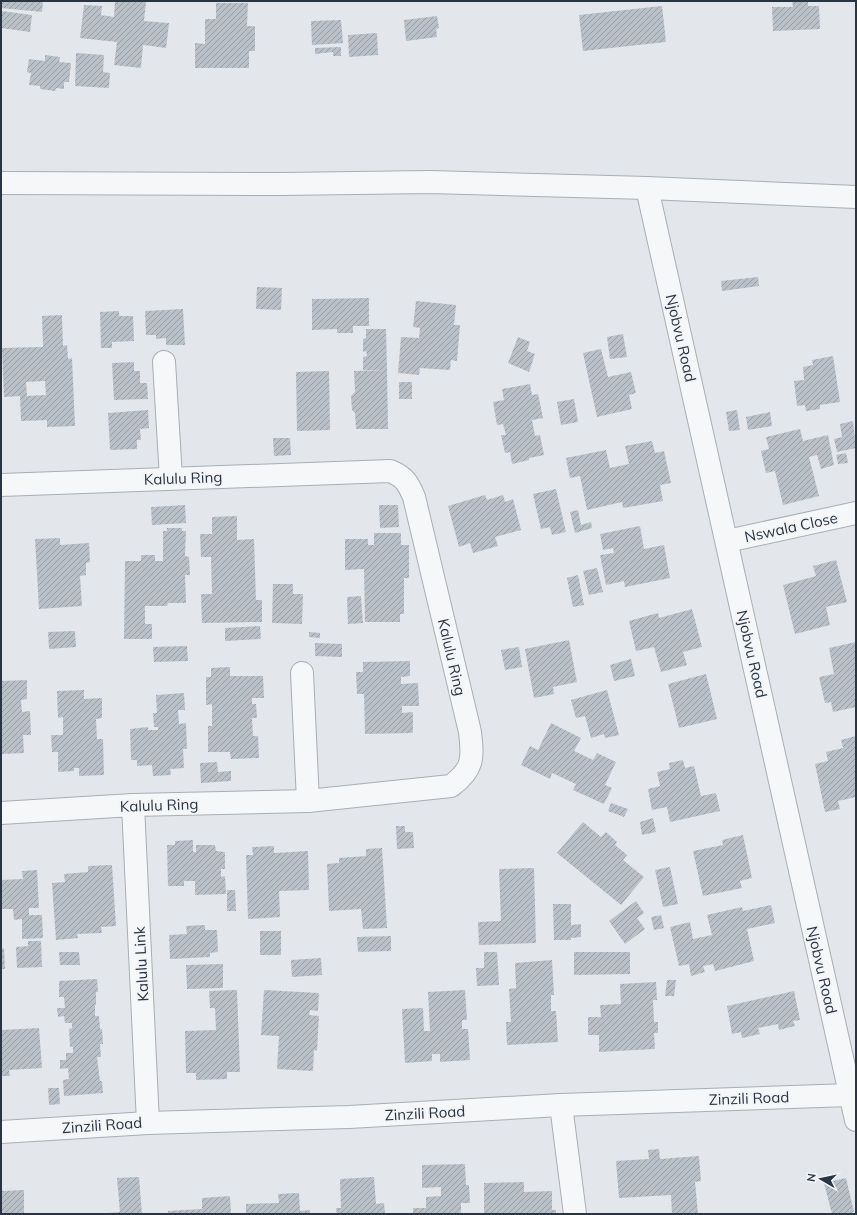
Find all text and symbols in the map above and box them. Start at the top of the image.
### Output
street label: Njobvu Road [662,292,700,384]
street label: Kalulu Ring [143,467,223,489]
street label: Nswala Close [743,508,839,546]
street label: Njobvu Road [733,608,771,700]
street label: Kalulu Ring [434,617,470,697]
street label: Kalulu Ring [119,794,199,816]
street label: Njobvu Road [803,924,841,1016]
street label: Kalulu Link [130,926,152,1002]
street label: Zinzili Road [708,1087,790,1109]
street label: Zinzili Road [384,1101,466,1125]
street label: Zinzili Road [61,1113,143,1137]
north arrow [801,1159,841,1199]
text: N [804,1172,819,1183]

